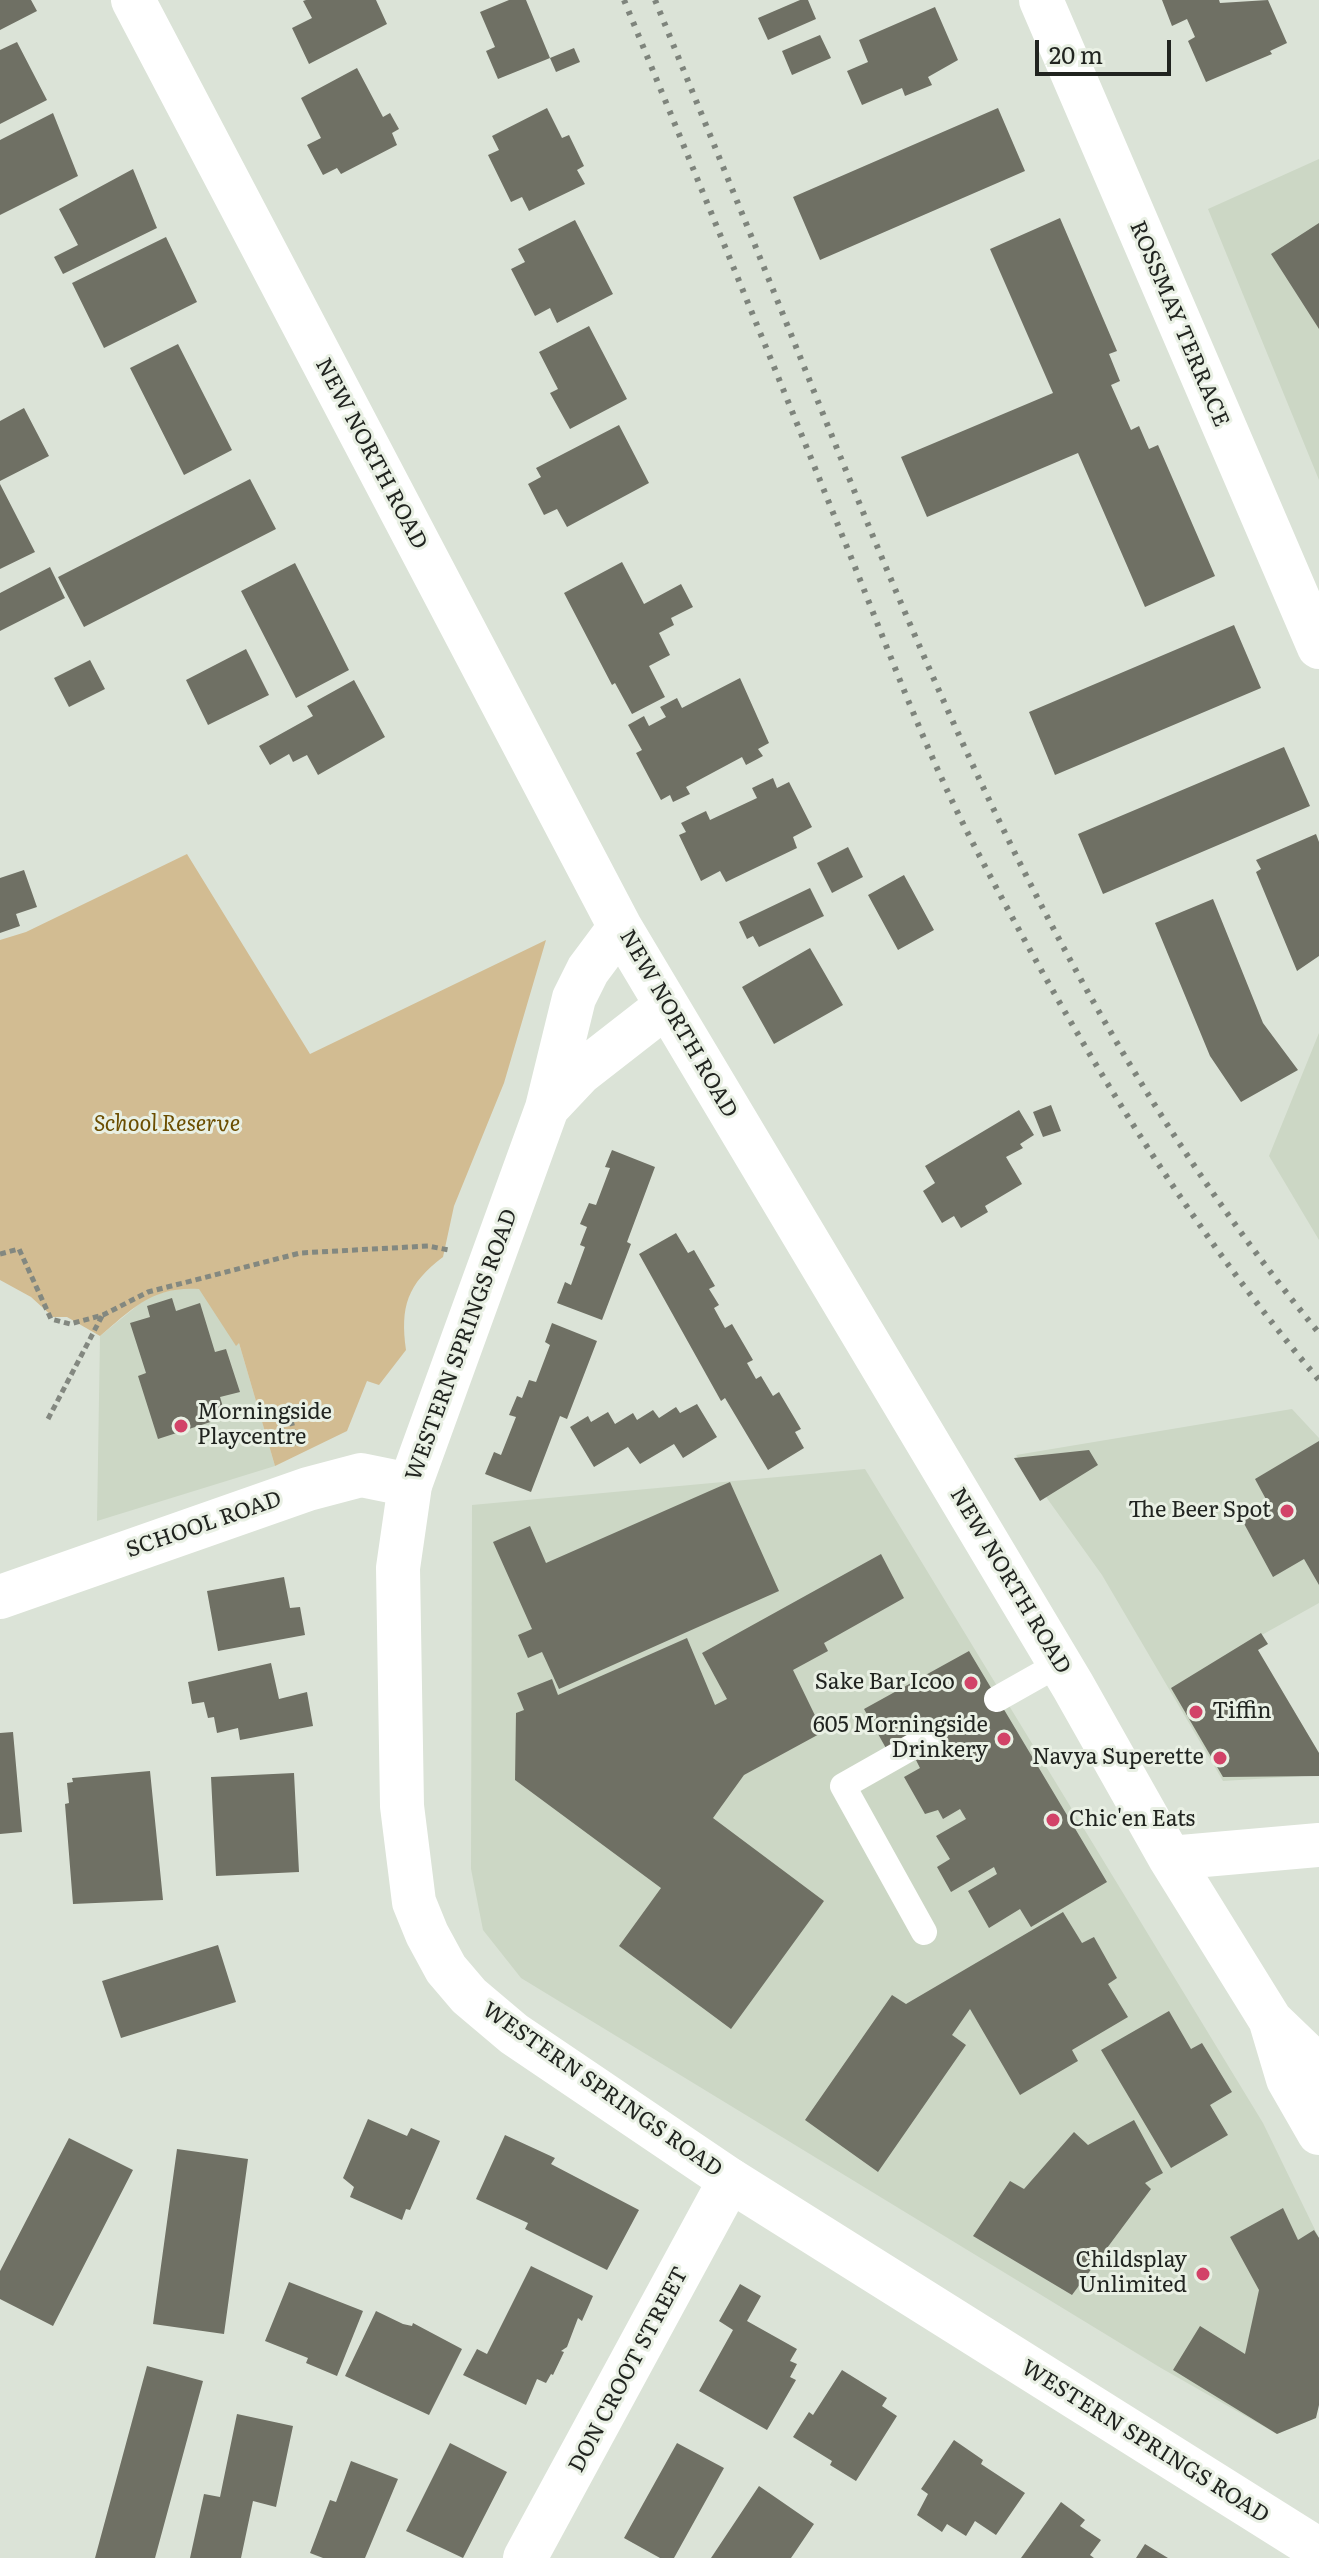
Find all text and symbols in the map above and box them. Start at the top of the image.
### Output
scale bar [1039,24,1175,74]
text: 20 m [1049,36,1103,71]
street label: ROSSMAY TERRACE [1124,217,1234,431]
street label: NEW NORTH ROAD [309,354,433,554]
street label: NEW NORTH ROAD [613,925,743,1123]
park label: School Reserve [94,1112,240,1138]
street label: WESTERN SPRINGS ROAD [400,1206,524,1484]
place label: Morningside Playcentre [197,1400,332,1452]
marker: Morningside Playcentre [172,1417,190,1435]
street label: NEW NORTH ROAD [944,1483,1076,1679]
street label: SCHOOL ROAD [123,1486,285,1564]
place label: The Beer Spot [1128,1498,1271,1524]
marker: The Beer Spot [1278,1502,1296,1520]
place label: Sake Bar Icoo [815,1670,955,1696]
marker: Sake Bar Icoo [962,1674,980,1692]
place label: Tiffin [1212,1699,1272,1725]
marker: Tiffin [1187,1703,1205,1721]
place label: 605 Morningside Drinkery [813,1713,988,1764]
marker: 605 Morningside Drinkery [995,1730,1013,1748]
place label: Navya Superette [1032,1745,1204,1771]
marker: Navya Superette [1211,1749,1229,1767]
place label: Chic'en Eats [1069,1807,1195,1833]
marker: Chic'en Eats [1044,1811,1062,1829]
street label: WESTERN SPRINGS ROAD [477,1997,727,2183]
place label: Childsplay Unlimited [1075,2248,1187,2300]
street label: DON CROOT STREET [564,2263,694,2477]
marker: Childsplay Unlimited [1194,2265,1212,2283]
street label: WESTERN SPRINGS ROAD [1016,2355,1274,2529]

